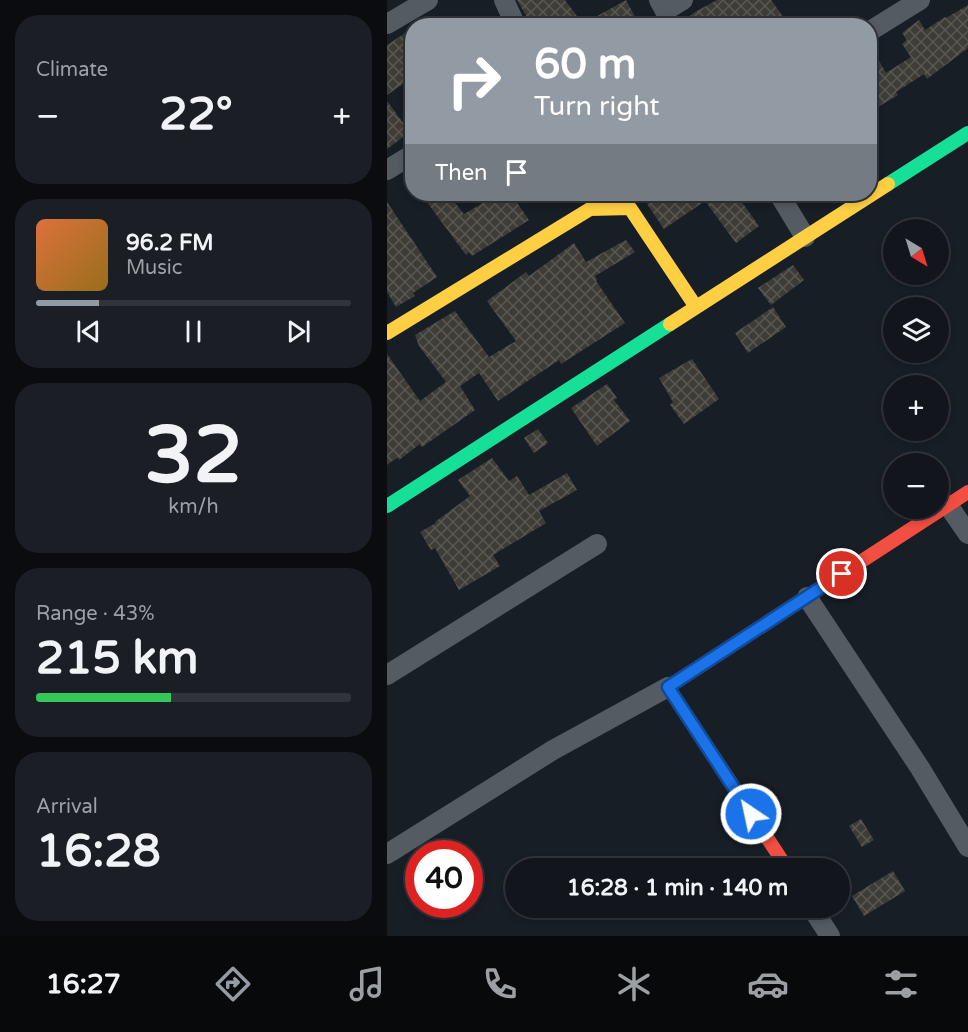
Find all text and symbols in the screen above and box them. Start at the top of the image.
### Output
text: 60 m [534,39,636,90]
icon: right [435,42,513,120]
text: Climate [36,58,108,82]
text: 22° [159,88,233,142]
text: Turn right [534,90,660,123]
text: − [36,97,60,136]
text: + [332,97,351,136]
icon: arrive [500,156,533,189]
text: Then [435,160,488,186]
north arrow [883,219,949,285]
map controls [883,219,949,519]
text: 96.2 FM [126,230,214,256]
text: Music [126,256,182,280]
button: layers [883,297,949,363]
icon: previous [72,315,105,348]
icon: pause [177,315,210,348]
icon: next [282,315,315,348]
button: + [883,375,949,441]
text: 32 [145,409,242,503]
button: − [883,453,949,519]
text: km/h [168,495,219,519]
pin [816,548,867,599]
icon: arrive [825,557,858,590]
text: Range · 43% [36,602,155,626]
text: 215 km [36,632,198,686]
position arrow [719,782,783,846]
text: Arrival [36,795,98,819]
text: 16:28 [36,825,161,879]
speed limit sign: 40 [405,840,483,918]
text: 16:28 · 1 min · 140 m [567,875,788,901]
icon: directions [212,963,254,1005]
icon: music [346,963,388,1005]
icon: phone [479,963,521,1005]
icon: climate [613,963,655,1005]
icon: car [747,963,789,1005]
icon: filters [880,963,922,1005]
text: 16:27 [46,968,121,1001]

